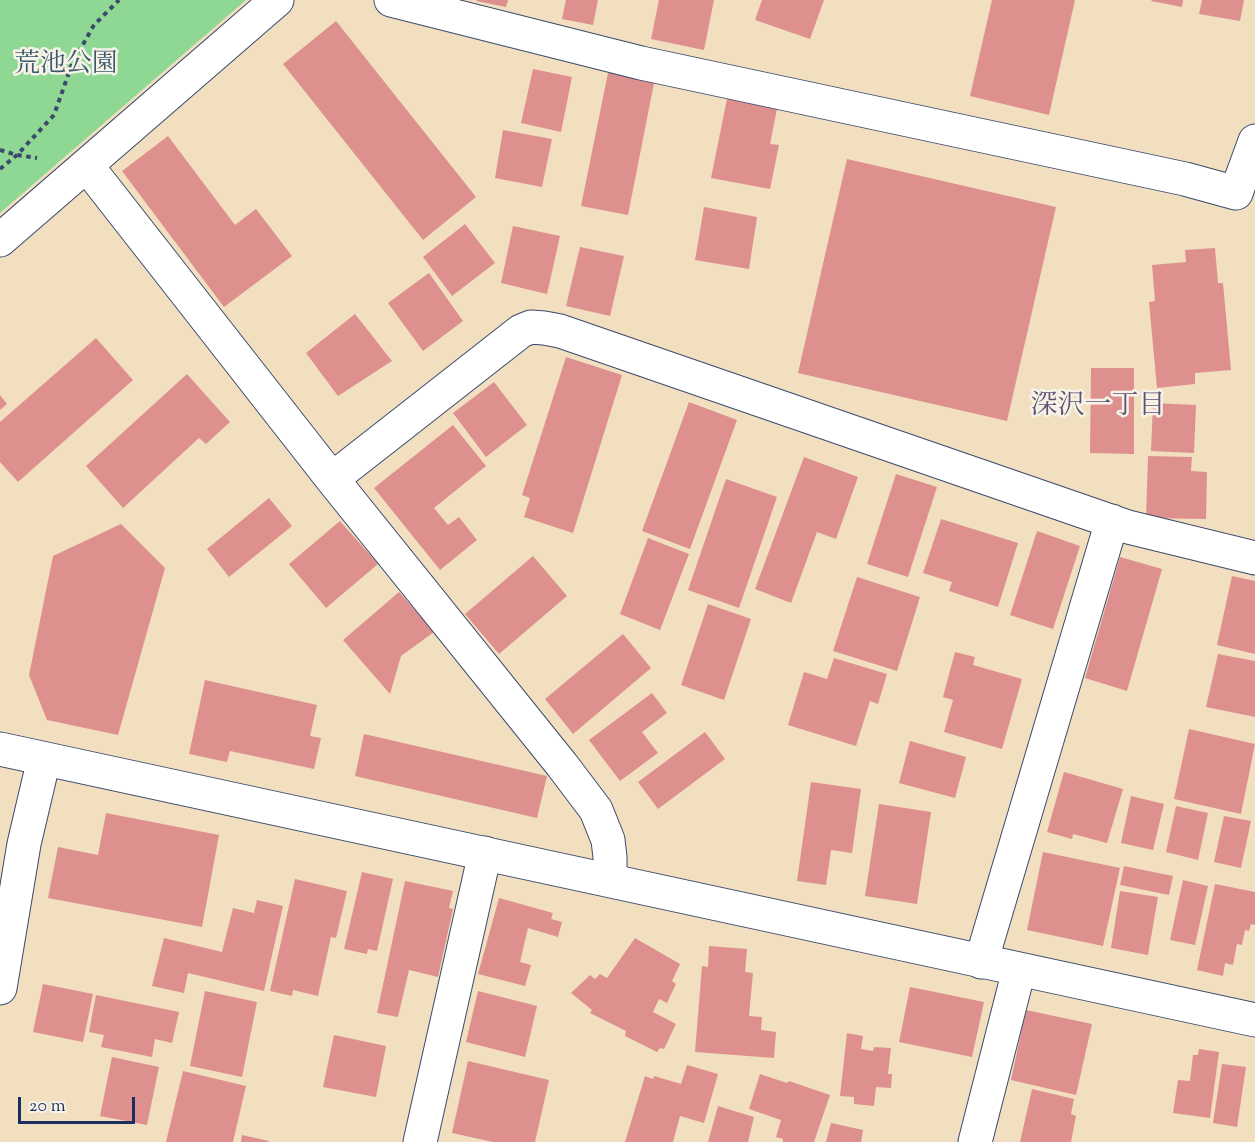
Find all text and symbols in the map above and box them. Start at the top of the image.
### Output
park label: 荒池公園 [14,51,118,83]
district label: 深沢一丁目 [1031,392,1165,424]
scale bar [21,1085,138,1123]
text: 20 m [29,1094,66,1120]

